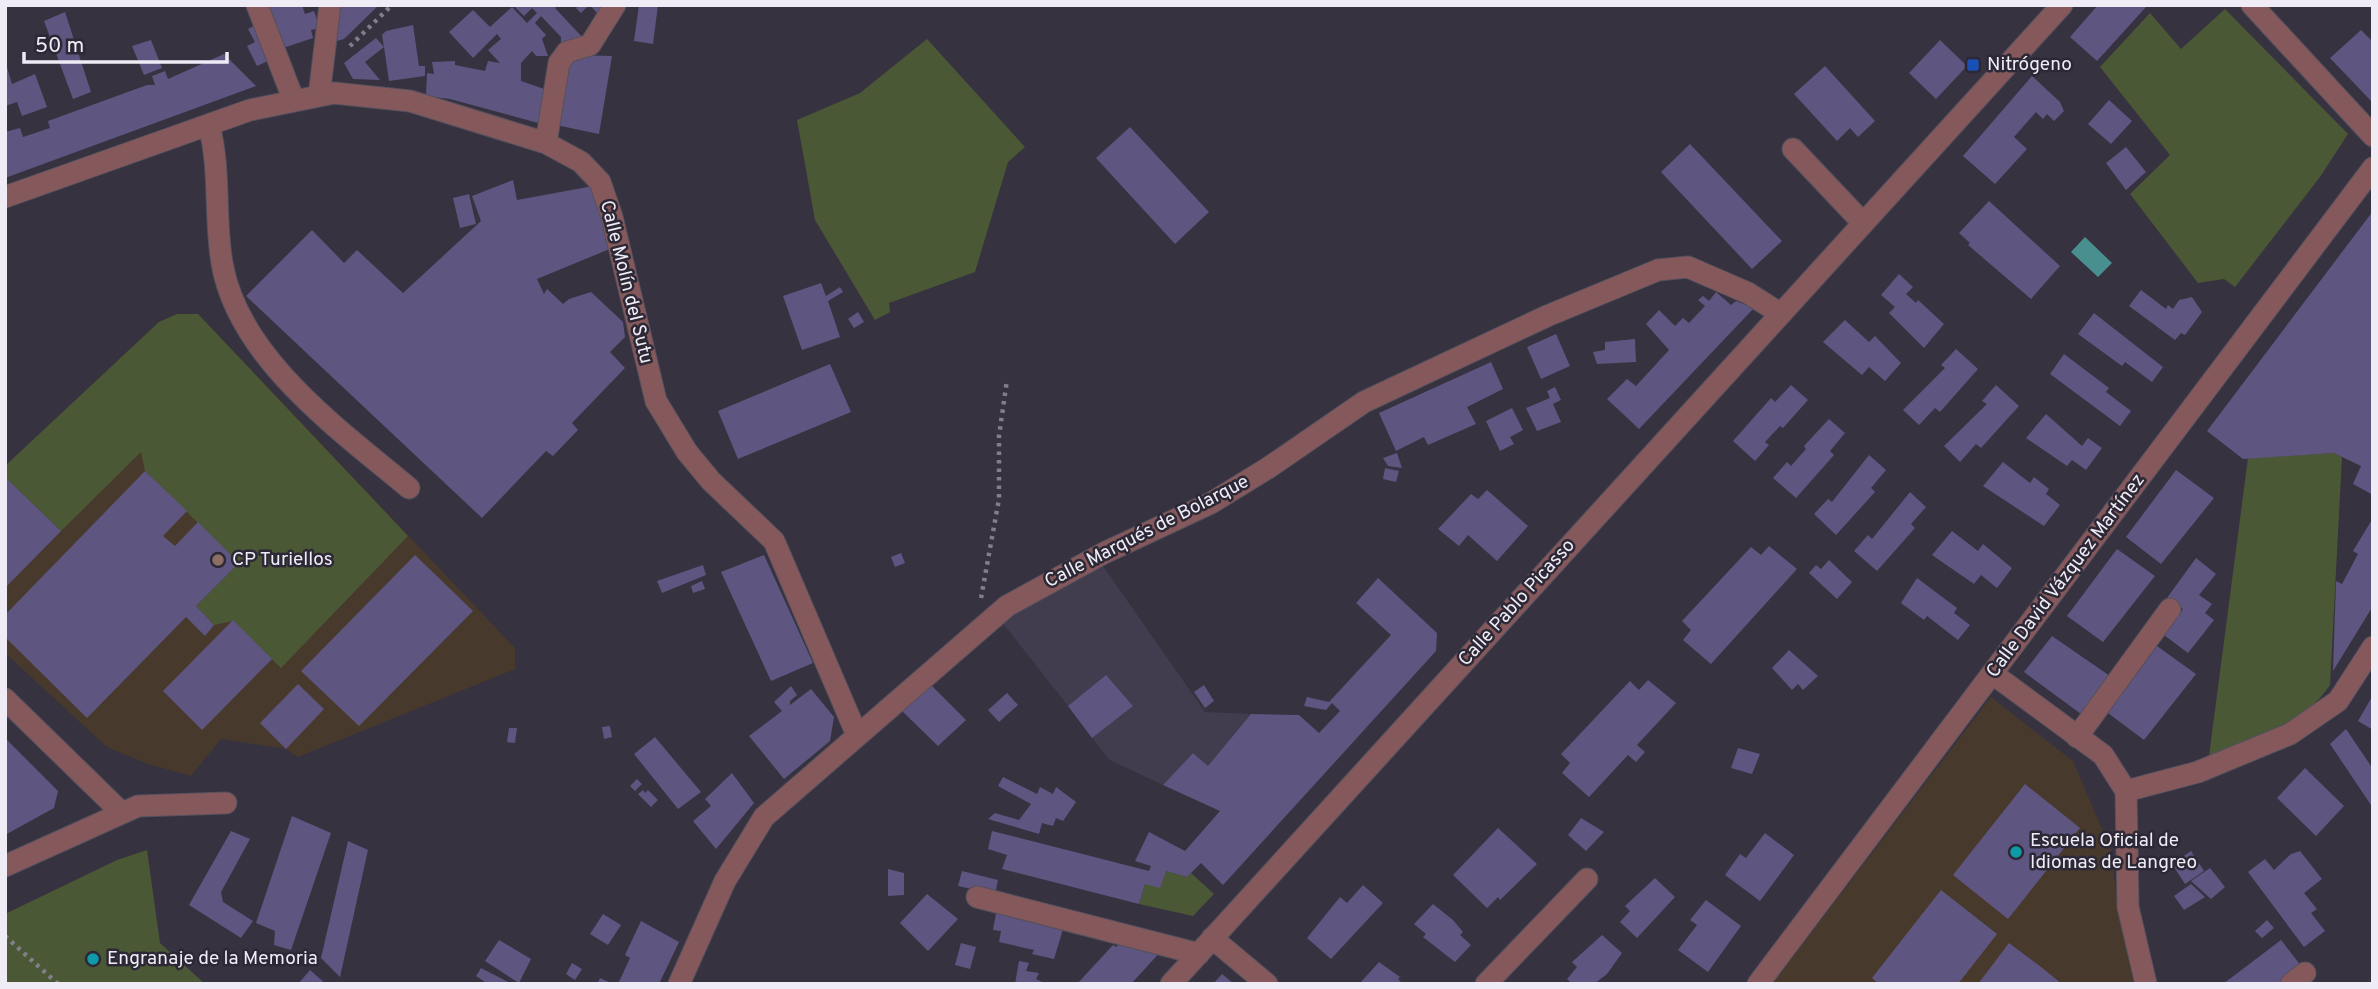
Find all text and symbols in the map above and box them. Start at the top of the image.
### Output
scale bar [24,21,228,65]
text: 50 m [35,33,84,60]
place label: Nitrógeno [1987,53,2072,77]
marker: Nitrógeno [1965,57,1981,73]
street label: Calle Molín del Sutu [594,198,658,366]
street label: Calle David Vázquez Martínez [1981,469,2151,683]
street label: Calle Marqués de Bolarque [1041,470,1253,594]
street label: Calle Pablo Picasso [1453,534,1581,672]
place label: CP Turiellos [232,548,333,572]
marker: CP Turiellos [210,552,226,568]
place label: Escuela Oficial de Idiomas de Langreo [2030,829,2197,875]
marker: Escuela Oficial de Idiomas de Langreo [2008,844,2024,860]
place label: Engranaje de la Memoria [107,947,318,971]
marker: Engranaje de la Memoria [85,951,101,967]

